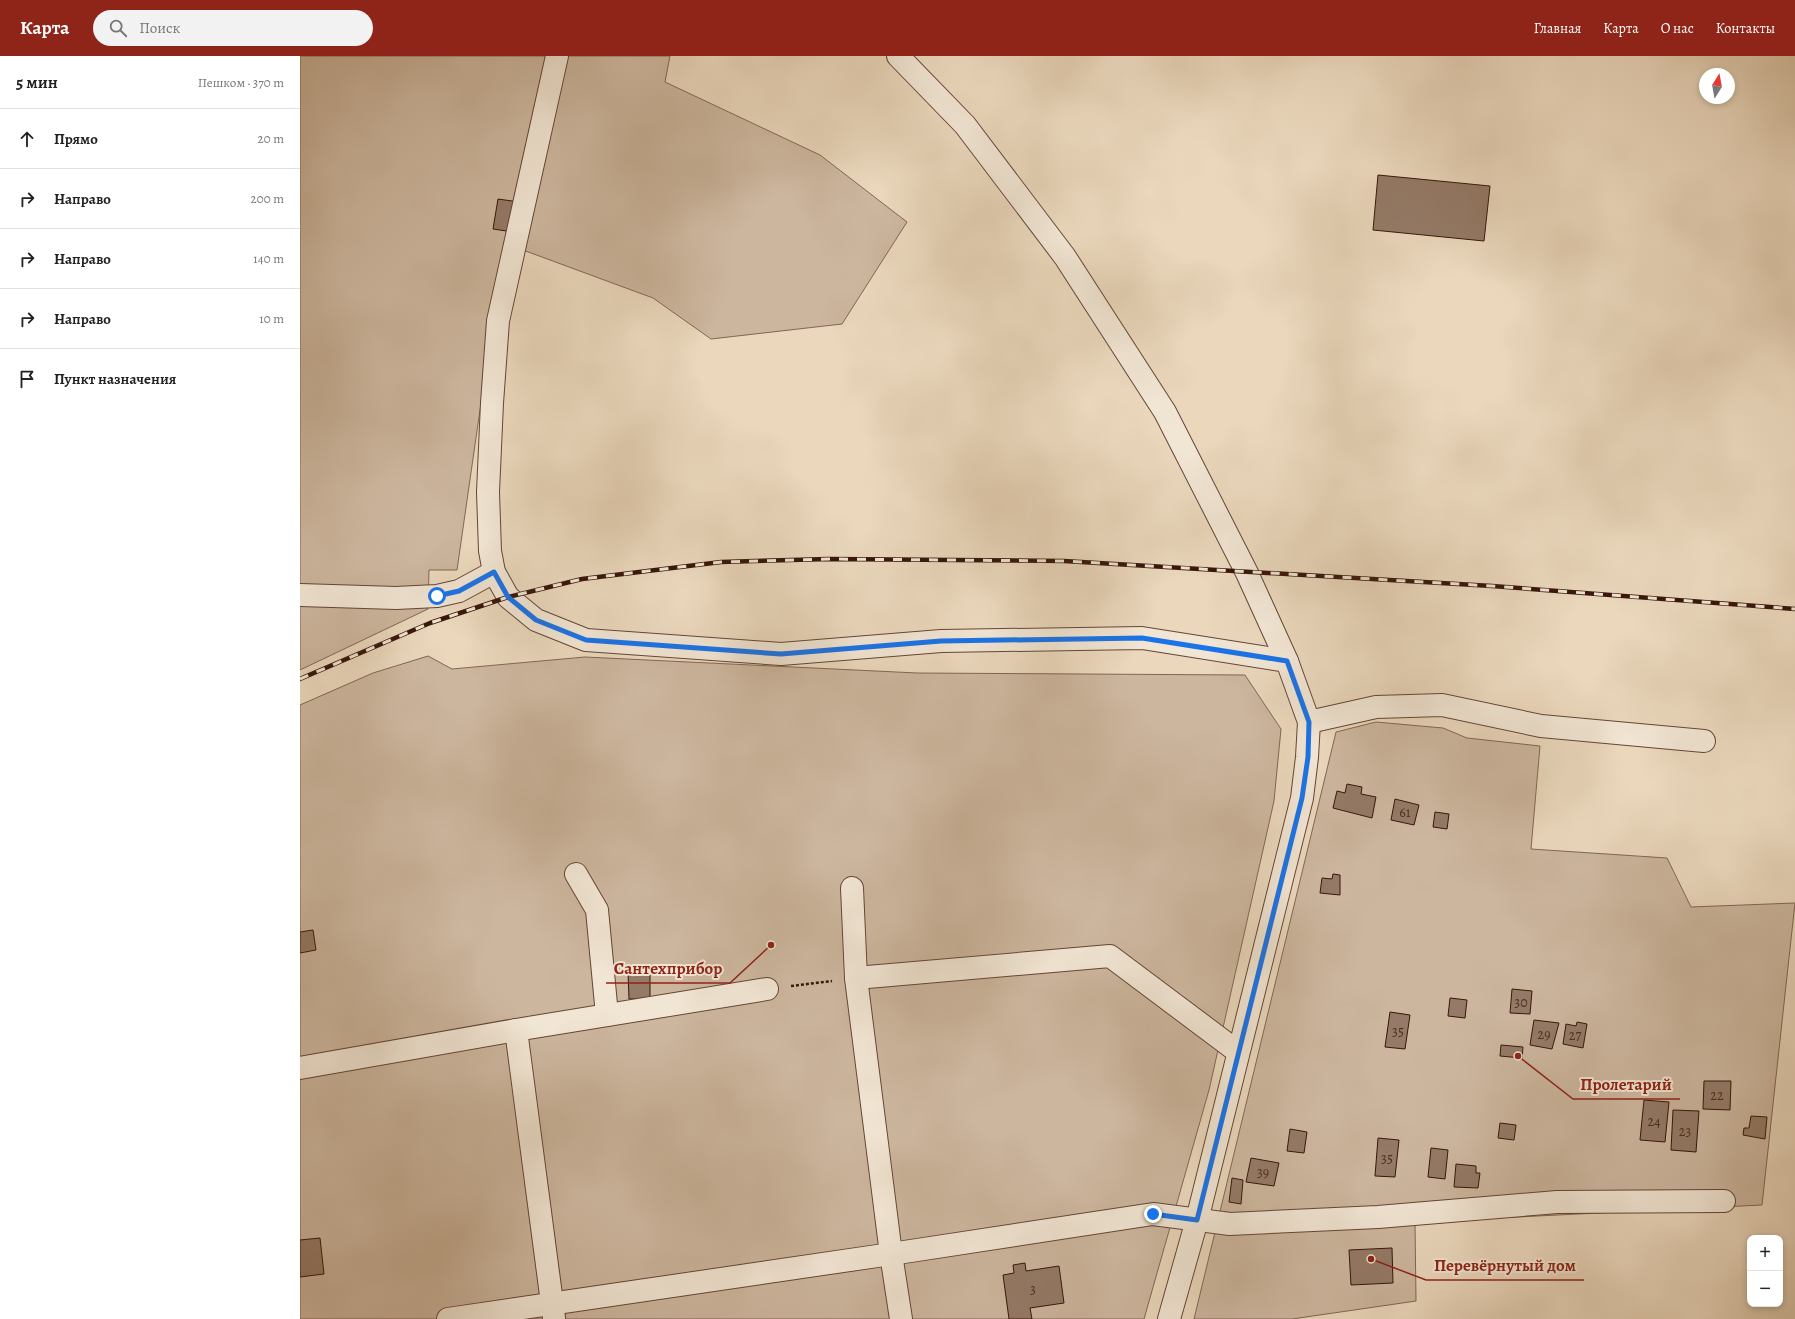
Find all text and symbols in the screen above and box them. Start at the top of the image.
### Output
search box [93,10,373,46]
text: Карта [20,15,69,41]
icon: search [107,17,129,39]
text: Поиск [139,18,180,38]
text: Главная [1534,19,1581,38]
text: Карта [1603,19,1639,38]
text: О нас [1661,19,1694,38]
text: Контакты [1716,19,1775,38]
north arrow [1699,68,1735,104]
text: 5 мин [16,71,58,94]
text: Пешком · 370 m [198,74,284,91]
icon: ahead [16,128,38,150]
text: Прямо [54,129,98,149]
text: 20 m [258,130,284,147]
icon: right [16,188,38,210]
text: Направо [54,189,111,209]
text: 200 m [251,190,284,207]
icon: right [16,248,38,270]
text: Направо [54,249,111,269]
text: 140 m [253,250,284,267]
icon: right [16,308,38,330]
text: Направо [54,309,111,329]
text: 10 m [259,310,284,327]
icon: arrive [16,368,38,390]
text: Пункт назначения [54,369,176,389]
route start [428,587,446,605]
house number: 61 [1399,803,1411,822]
callout: Сантехприбор [606,954,730,983]
text: Сантехприбор [614,957,722,980]
house number: 30 [1514,993,1528,1012]
house number: 35 [1392,1022,1404,1041]
house number: 29 [1537,1025,1551,1044]
house number: 27 [1569,1026,1581,1045]
callout: Пролетарий [1573,1070,1680,1099]
text: Пролетарий [1580,1073,1672,1096]
house number: 22 [1710,1086,1724,1105]
house number: 24 [1648,1112,1661,1131]
house number: 23 [1679,1122,1691,1141]
house number: 35 [1381,1149,1393,1168]
house number: 39 [1257,1163,1269,1182]
route end [1144,1205,1162,1223]
map controls [1747,1235,1783,1307]
button: + [1747,1235,1783,1271]
callout: Перевёрнутый дом [1426,1251,1584,1280]
text: Перевёрнутый дом [1434,1254,1577,1277]
button: − [1747,1271,1783,1307]
house number: 3 [1030,1280,1036,1299]

